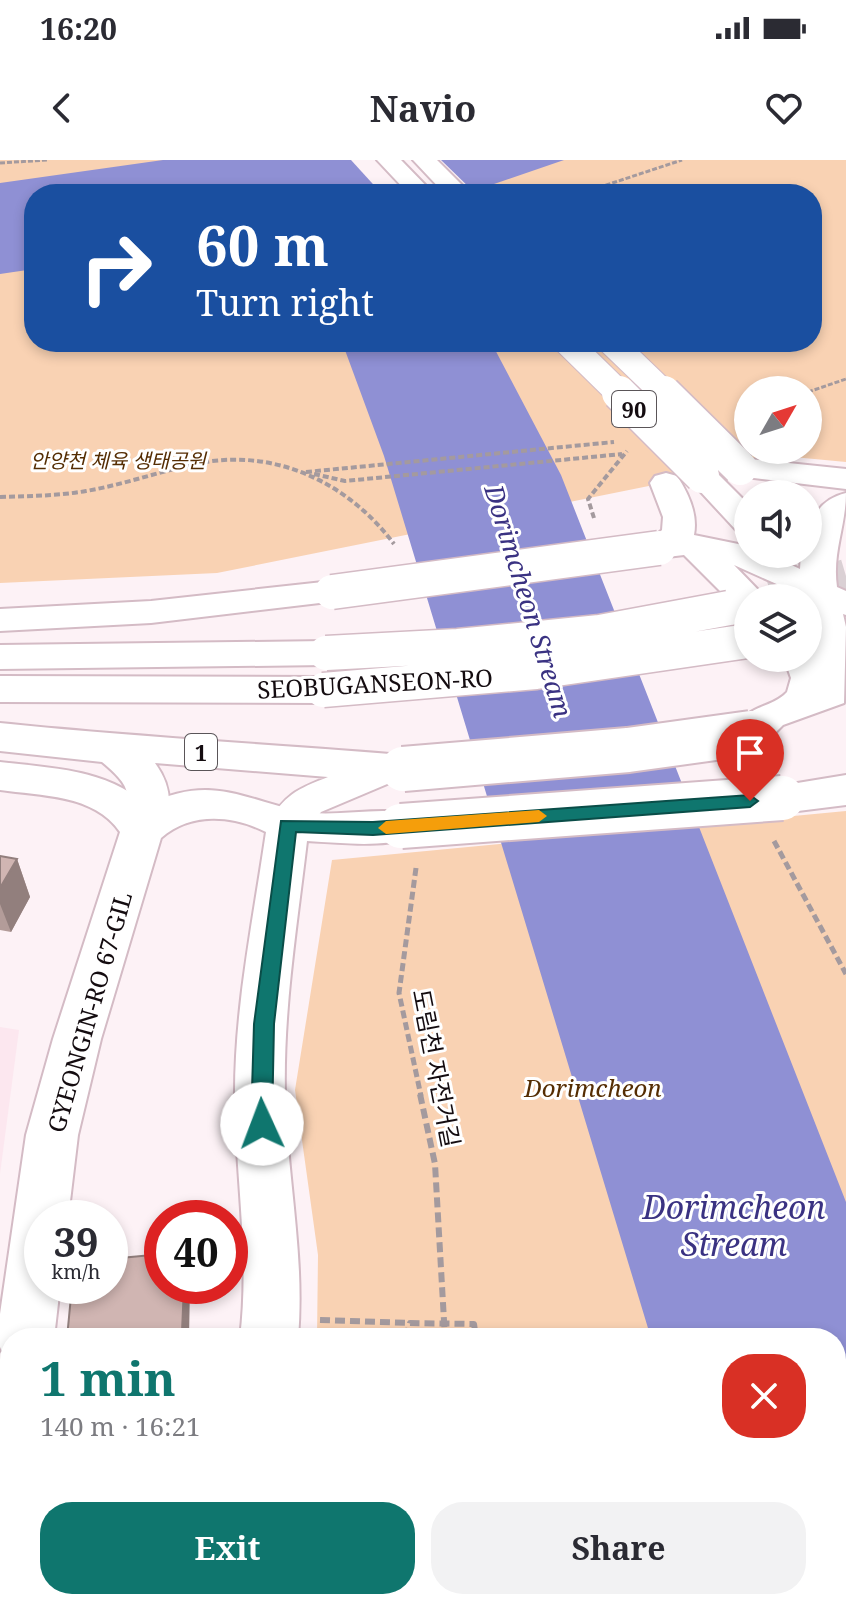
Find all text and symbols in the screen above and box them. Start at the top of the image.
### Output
text: 16:20 [40,8,117,49]
text: Navio [370,84,476,133]
icon: back [40,86,84,130]
icon: heart [762,86,806,130]
text: 60 m [196,206,329,282]
icon: right [64,216,168,320]
text: Turn right [196,278,374,327]
north arrow [734,376,822,464]
map controls [734,376,822,672]
road number: 90 [612,391,656,427]
park label: 안양천 체육 생태공원 [30,447,208,474]
water label: Dorimcheon Stream [476,479,582,722]
button: sound [734,480,822,568]
button: layers [734,584,822,672]
street label: SEOBUGANSEON-RO [256,660,494,706]
pin [716,719,784,801]
icon: arrive [728,731,772,775]
road number: 1 [185,734,217,770]
street label: GYEONGIN-RO 67-GIL [39,888,139,1136]
street label: 도림천 자전거길 [405,986,469,1150]
park label: Dorimcheon [523,1071,662,1104]
position arrow [220,1082,304,1166]
water label: Dorimcheon Stream [641,1185,826,1265]
speed limit sign: 40 [144,1200,248,1304]
text: 39 [53,1214,99,1269]
text: km/h [51,1258,101,1285]
text: 1 min [40,1345,176,1410]
button: close [722,1354,806,1438]
text: 140 m · 16:21 [40,1408,201,1444]
button: Exit [40,1502,415,1594]
button: Share [431,1502,806,1594]

